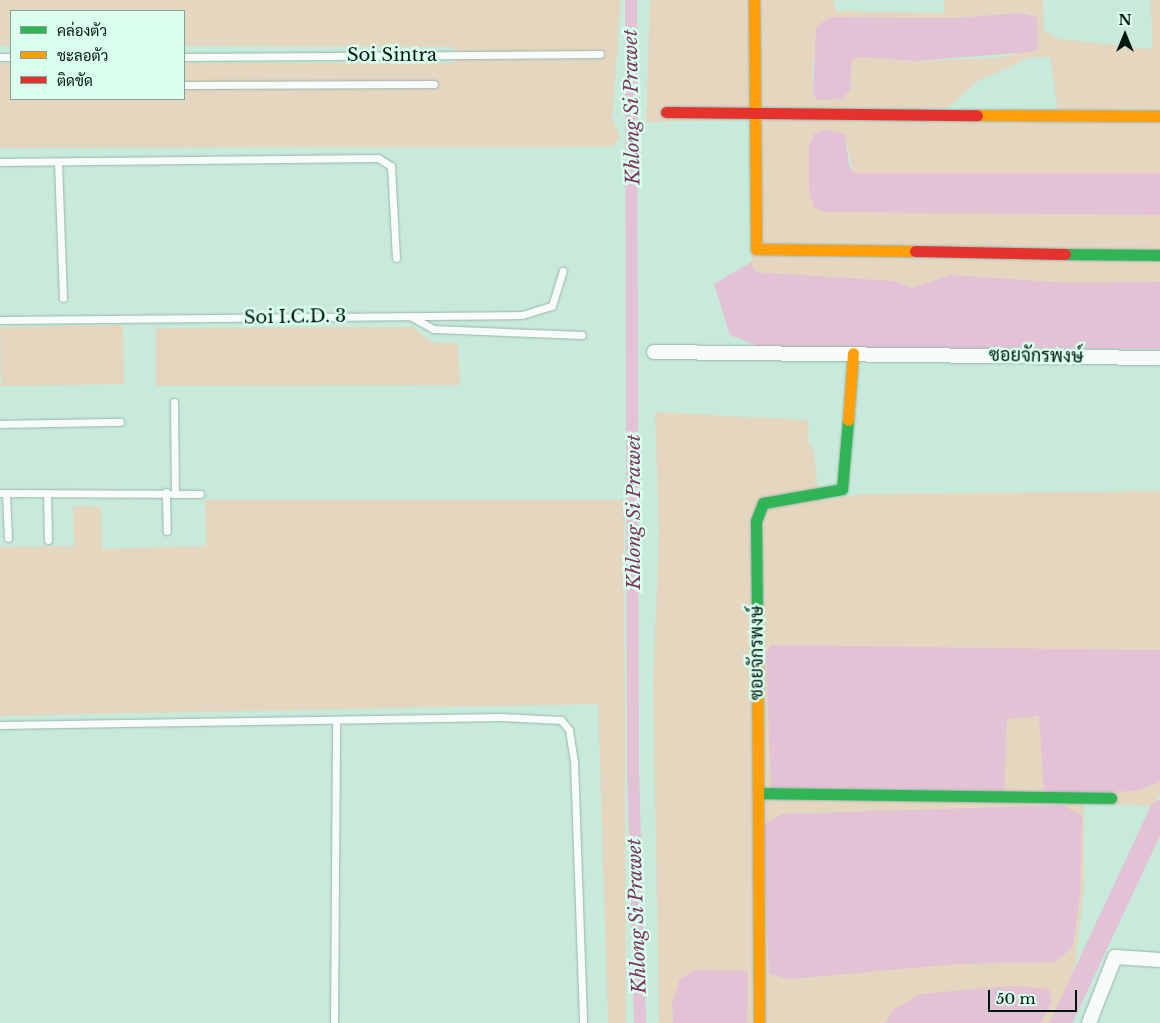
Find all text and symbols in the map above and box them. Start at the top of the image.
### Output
legend [10,10,185,100]
north arrow [1100,10,1150,60]
text: N [1118,11,1132,29]
text: คล่องตัว [57,21,107,40]
water label: Khlong Si Prawet [619,29,645,185]
street label: Soi Sintra [347,44,437,66]
text: ชะลอตัว [57,46,108,65]
text: ติดขัด [57,71,93,90]
street label: Soi I.C.D. 3 [244,305,346,329]
street label: ซอยจักรพงษ์ [989,344,1083,368]
water label: Khlong Si Prawet [623,434,645,590]
street label: ซอยจักรพงษ์ [746,606,768,700]
water label: Khlong Si Prawet [623,838,651,994]
scale bar [990,980,1079,1012]
text: 50 m [996,989,1036,1008]

